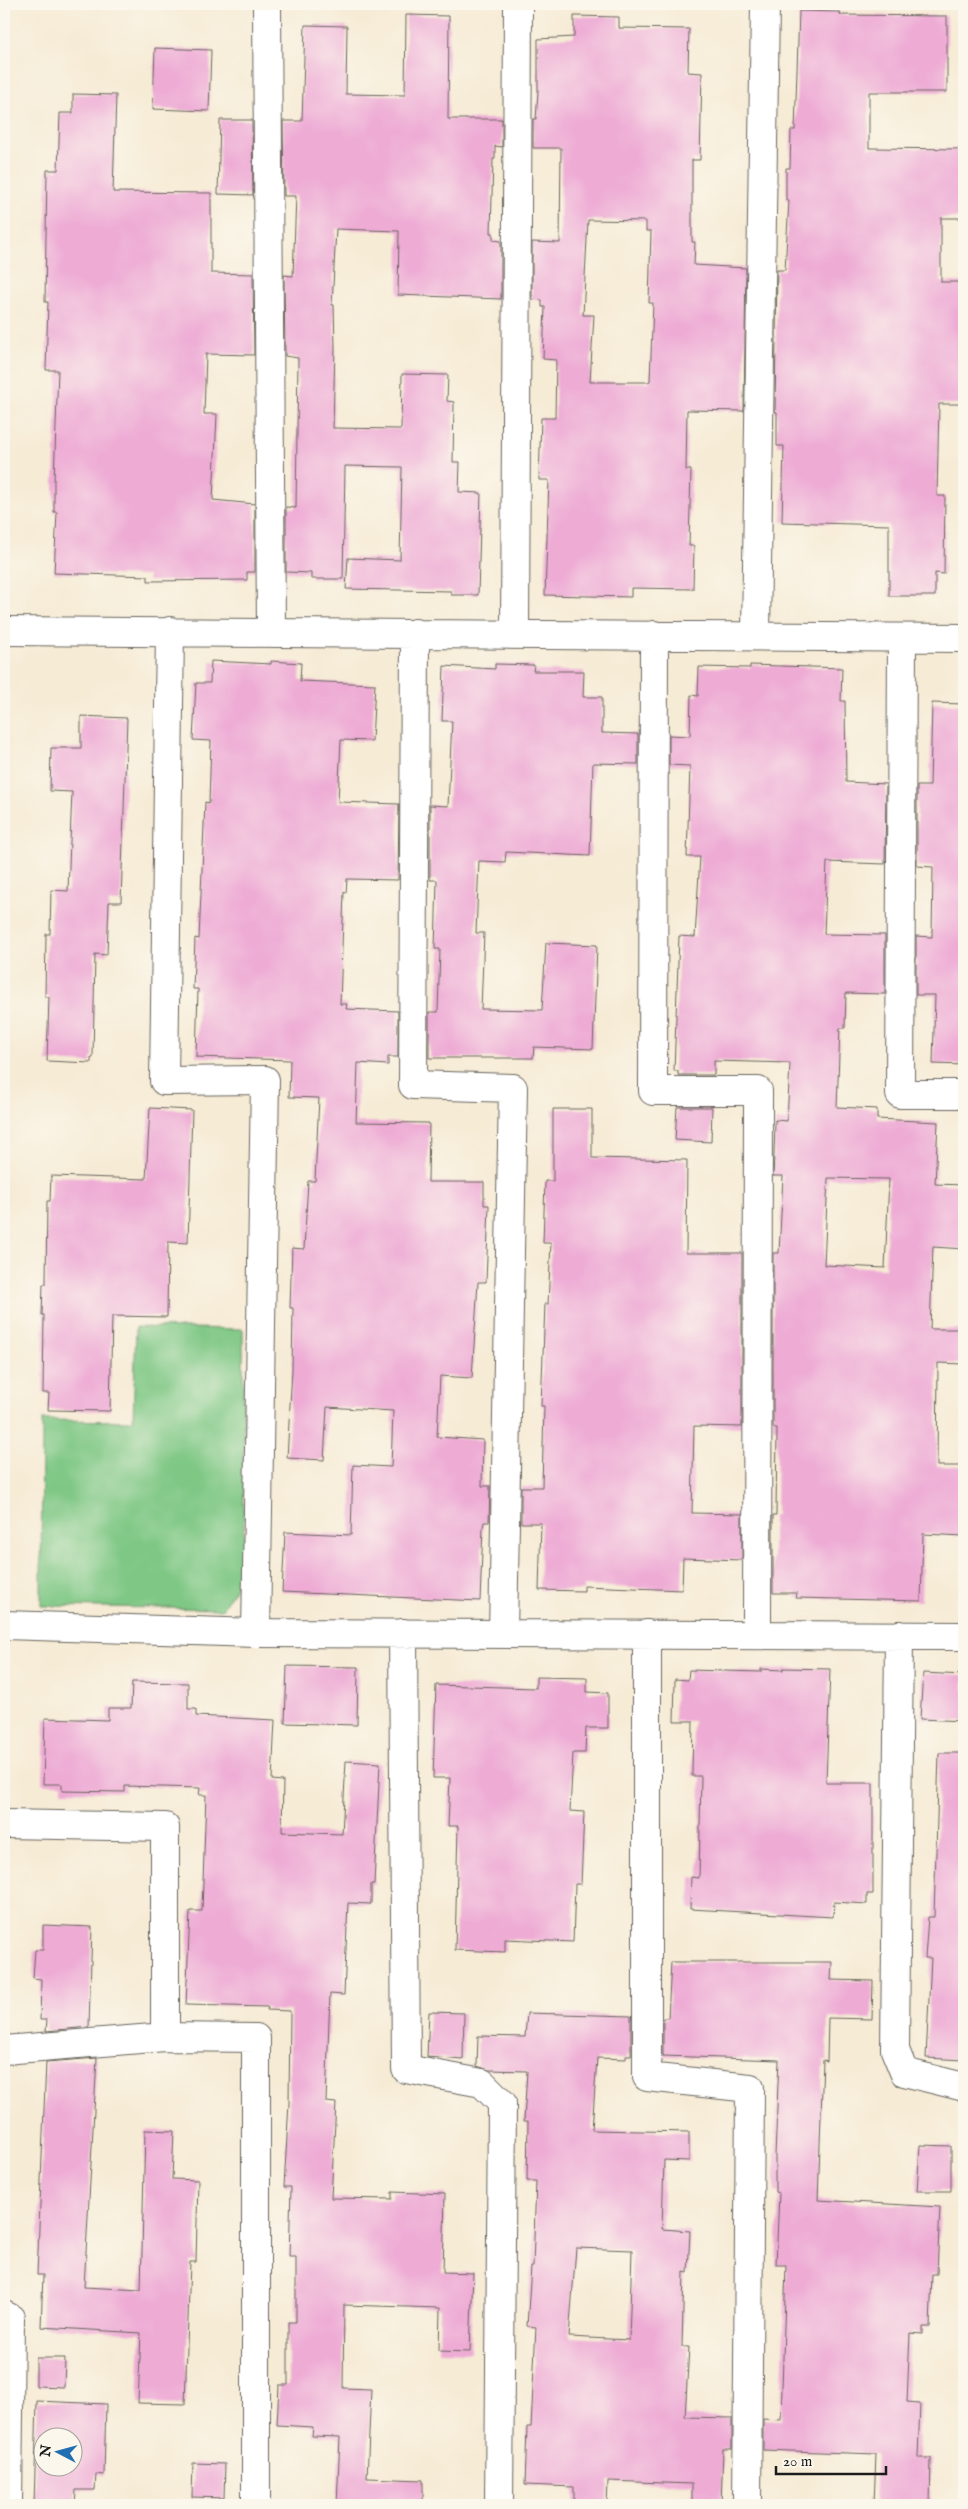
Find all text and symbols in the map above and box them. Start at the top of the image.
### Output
north arrow [32,2426,82,2476]
text: N [36,2444,56,2459]
scale bar [776,2444,886,2476]
text: 20 m [783,2452,813,2471]

